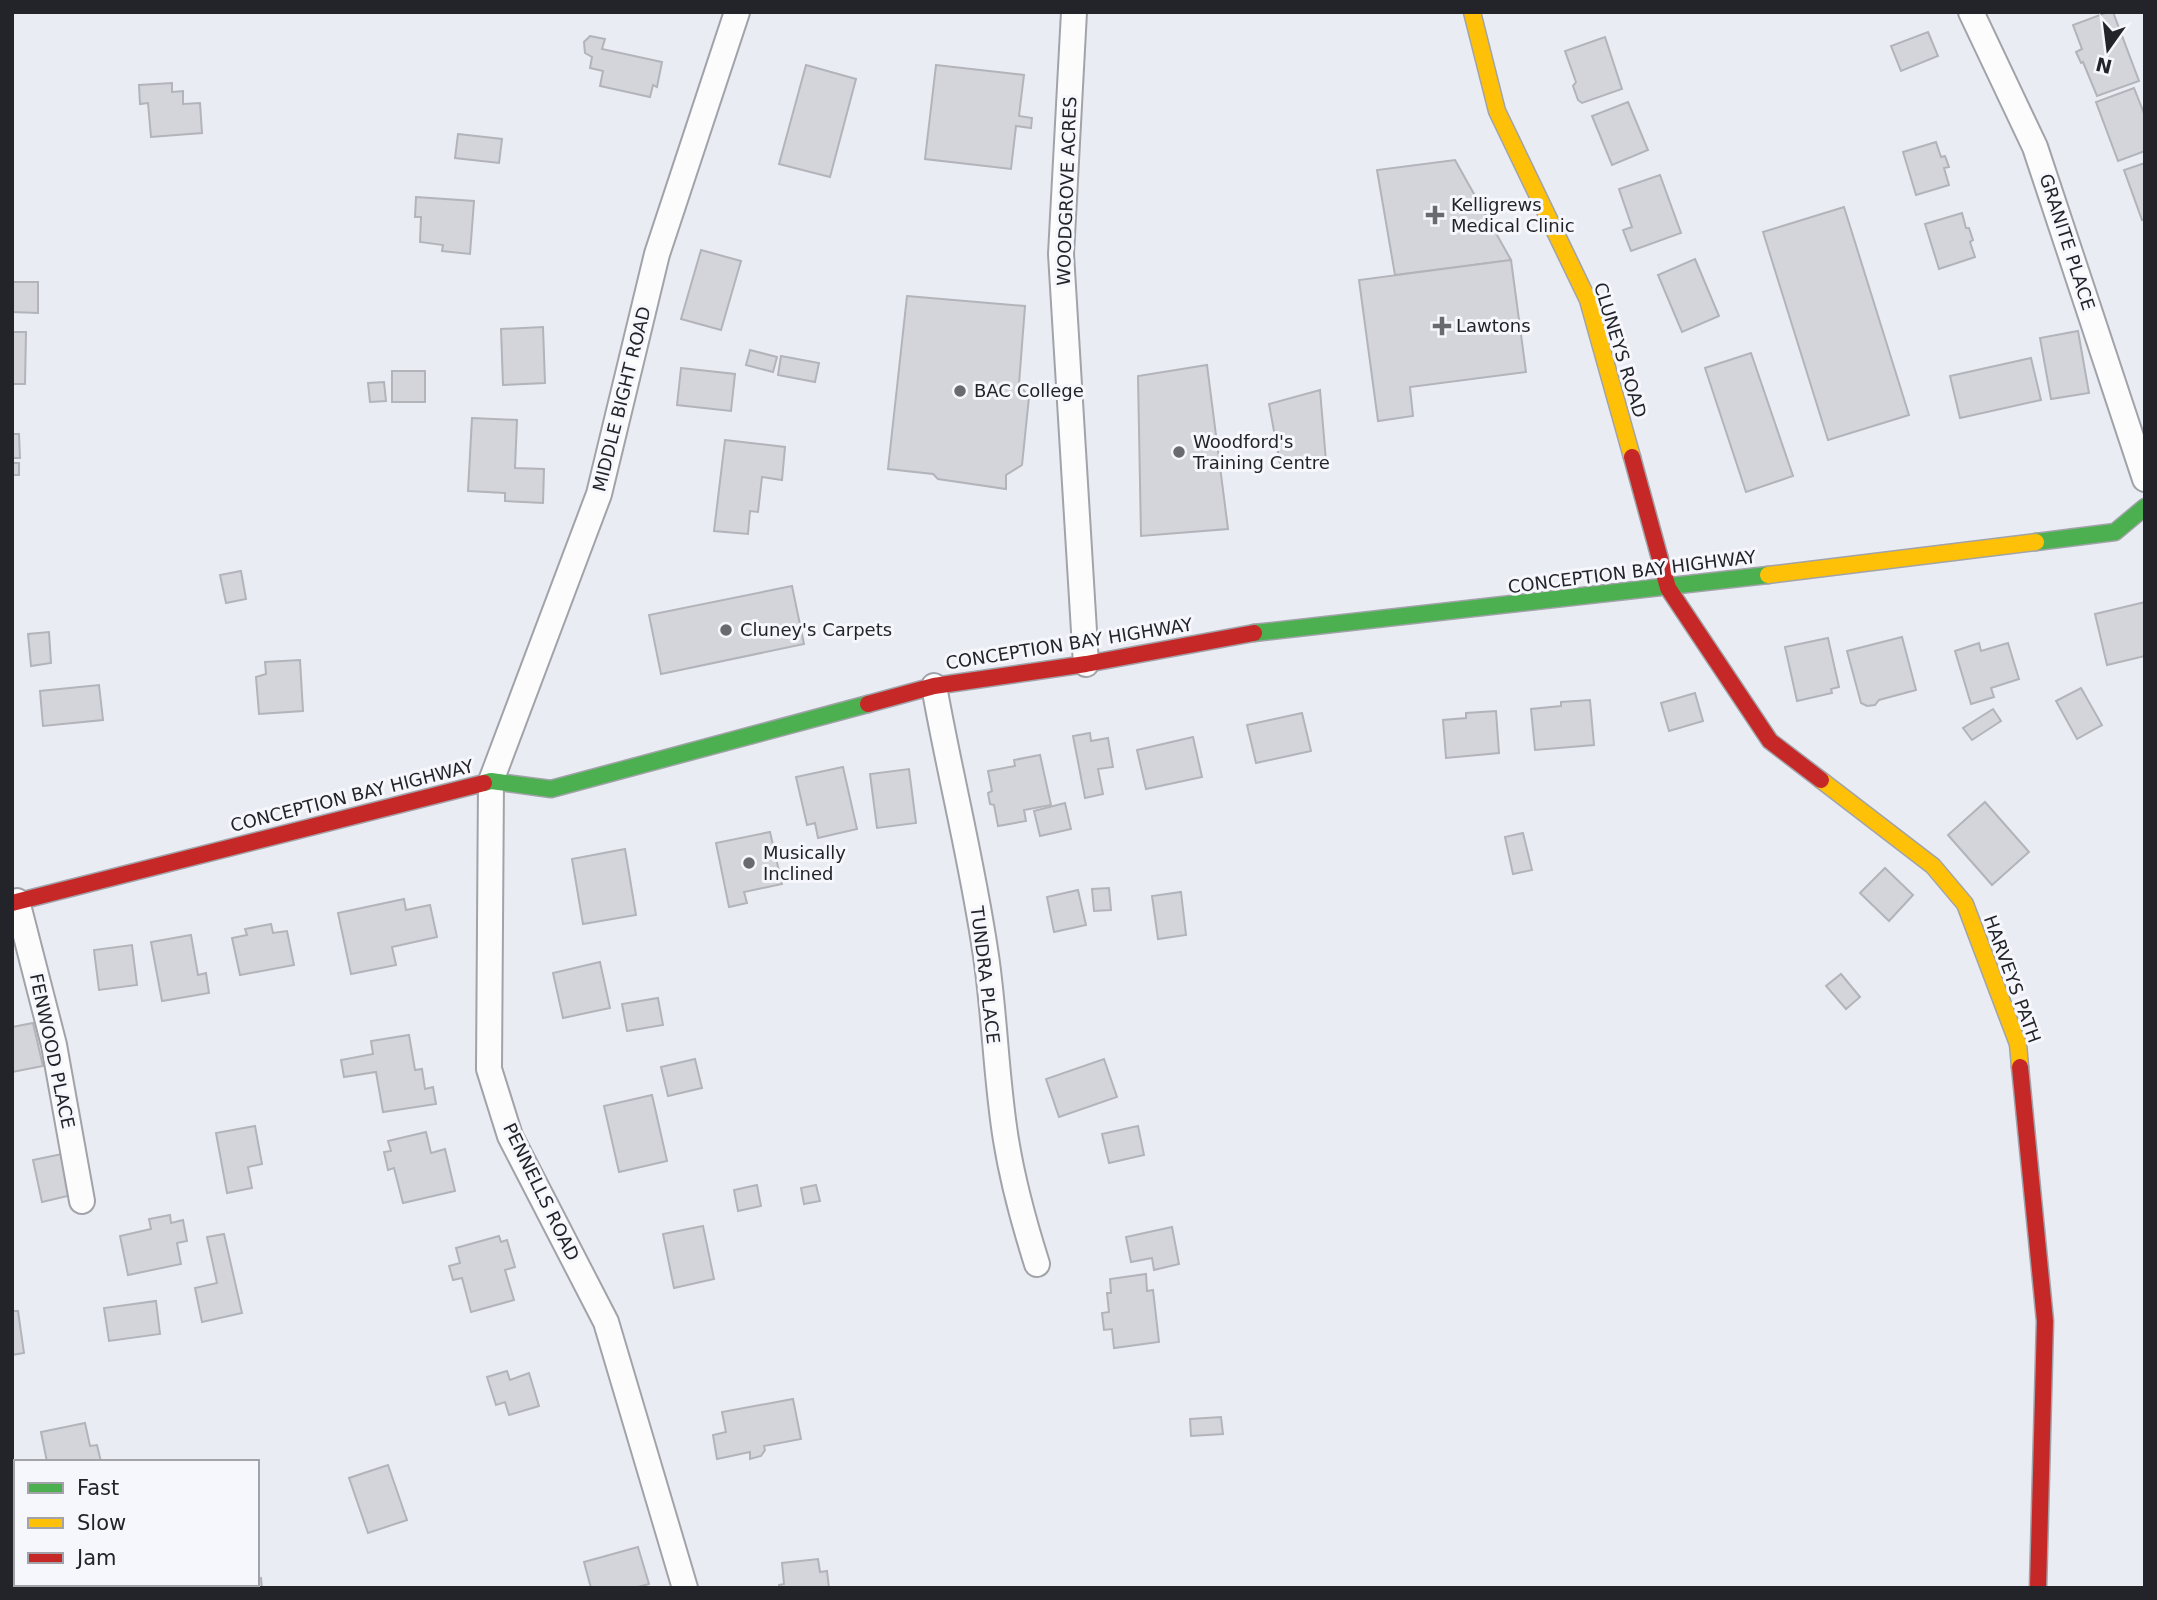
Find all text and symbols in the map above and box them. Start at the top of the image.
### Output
north arrow [2073,14,2143,84]
text: N [2094,53,2114,78]
street label: WOODGROVE ACRES [1053,96,1080,286]
street label: GRANITE PLACE [2036,171,2099,313]
place label: Kelligrews Medical Clinic [1451,194,1575,236]
marker: Kelligrews Medical Clinic [1425,205,1445,225]
street label: CLUNEYS ROAD [1590,280,1651,420]
street label: MIDDLE BIGHT ROAD [588,304,655,494]
place label: Lawtons [1456,315,1531,336]
marker: Lawtons [1434,318,1450,334]
place label: BAC College [974,380,1084,401]
marker: BAC College [952,383,968,399]
place label: Woodford's Training Centre [1192,431,1330,473]
marker: Woodford's Training Centre [1171,444,1187,460]
street label: CONCEPTION BAY HIGHWAY [1507,546,1758,597]
street label: CONCEPTION BAY HIGHWAY [944,613,1195,673]
place label: Cluney's Carpets [740,619,892,640]
marker: Cluney's Carpets [718,622,734,638]
street label: CONCEPTION BAY HIGHWAY [228,755,477,836]
place label: Musically Inclined [763,842,846,884]
marker: Musically Inclined [741,855,757,871]
street label: TUNDRA PLACE [967,904,1004,1045]
street label: HARVEYS PATH [1980,912,2045,1046]
street label: FENWOOD PLACE [26,971,79,1130]
street label: PENNELLS ROAD [499,1120,584,1264]
legend [14,1460,259,1586]
text: Fast [77,1476,119,1500]
text: Slow [77,1511,126,1535]
text: Jam [75,1546,117,1570]

